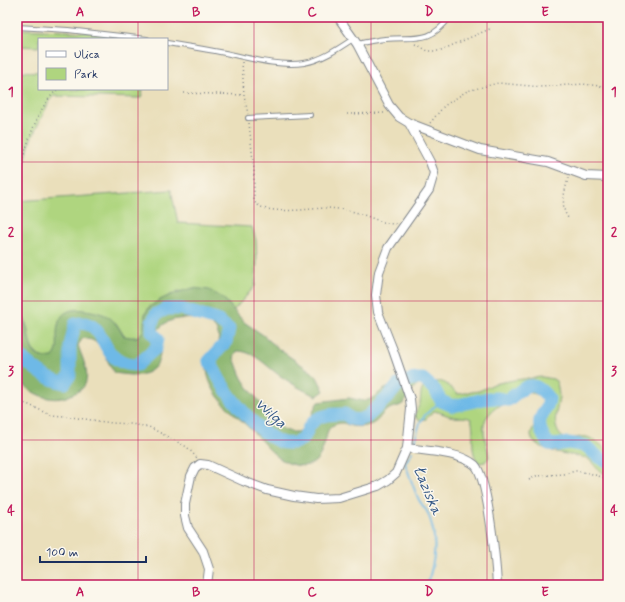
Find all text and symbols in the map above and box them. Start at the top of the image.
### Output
text: A [76,4,84,21]
text: B [192,4,201,21]
text: C [307,4,317,21]
text: D [425,4,434,21]
text: E [541,4,549,21]
legend [38,38,168,90]
text: Ulica [74,47,100,63]
text: Park [74,67,98,83]
text: 1 [8,84,14,101]
text: 1 [611,84,617,101]
text: 2 [8,224,15,241]
text: 2 [611,224,618,241]
text: 3 [8,363,14,380]
text: 3 [611,363,617,380]
water label: Wilga [250,394,291,434]
water label: Łaziska [408,463,446,519]
text: 4 [7,503,15,520]
text: 4 [610,503,618,520]
scale bar [40,538,146,564]
text: 100 m [46,545,78,561]
text: A [76,584,84,601]
text: B [192,584,201,601]
text: C [307,584,317,601]
text: D [425,584,434,601]
text: E [541,584,549,601]

